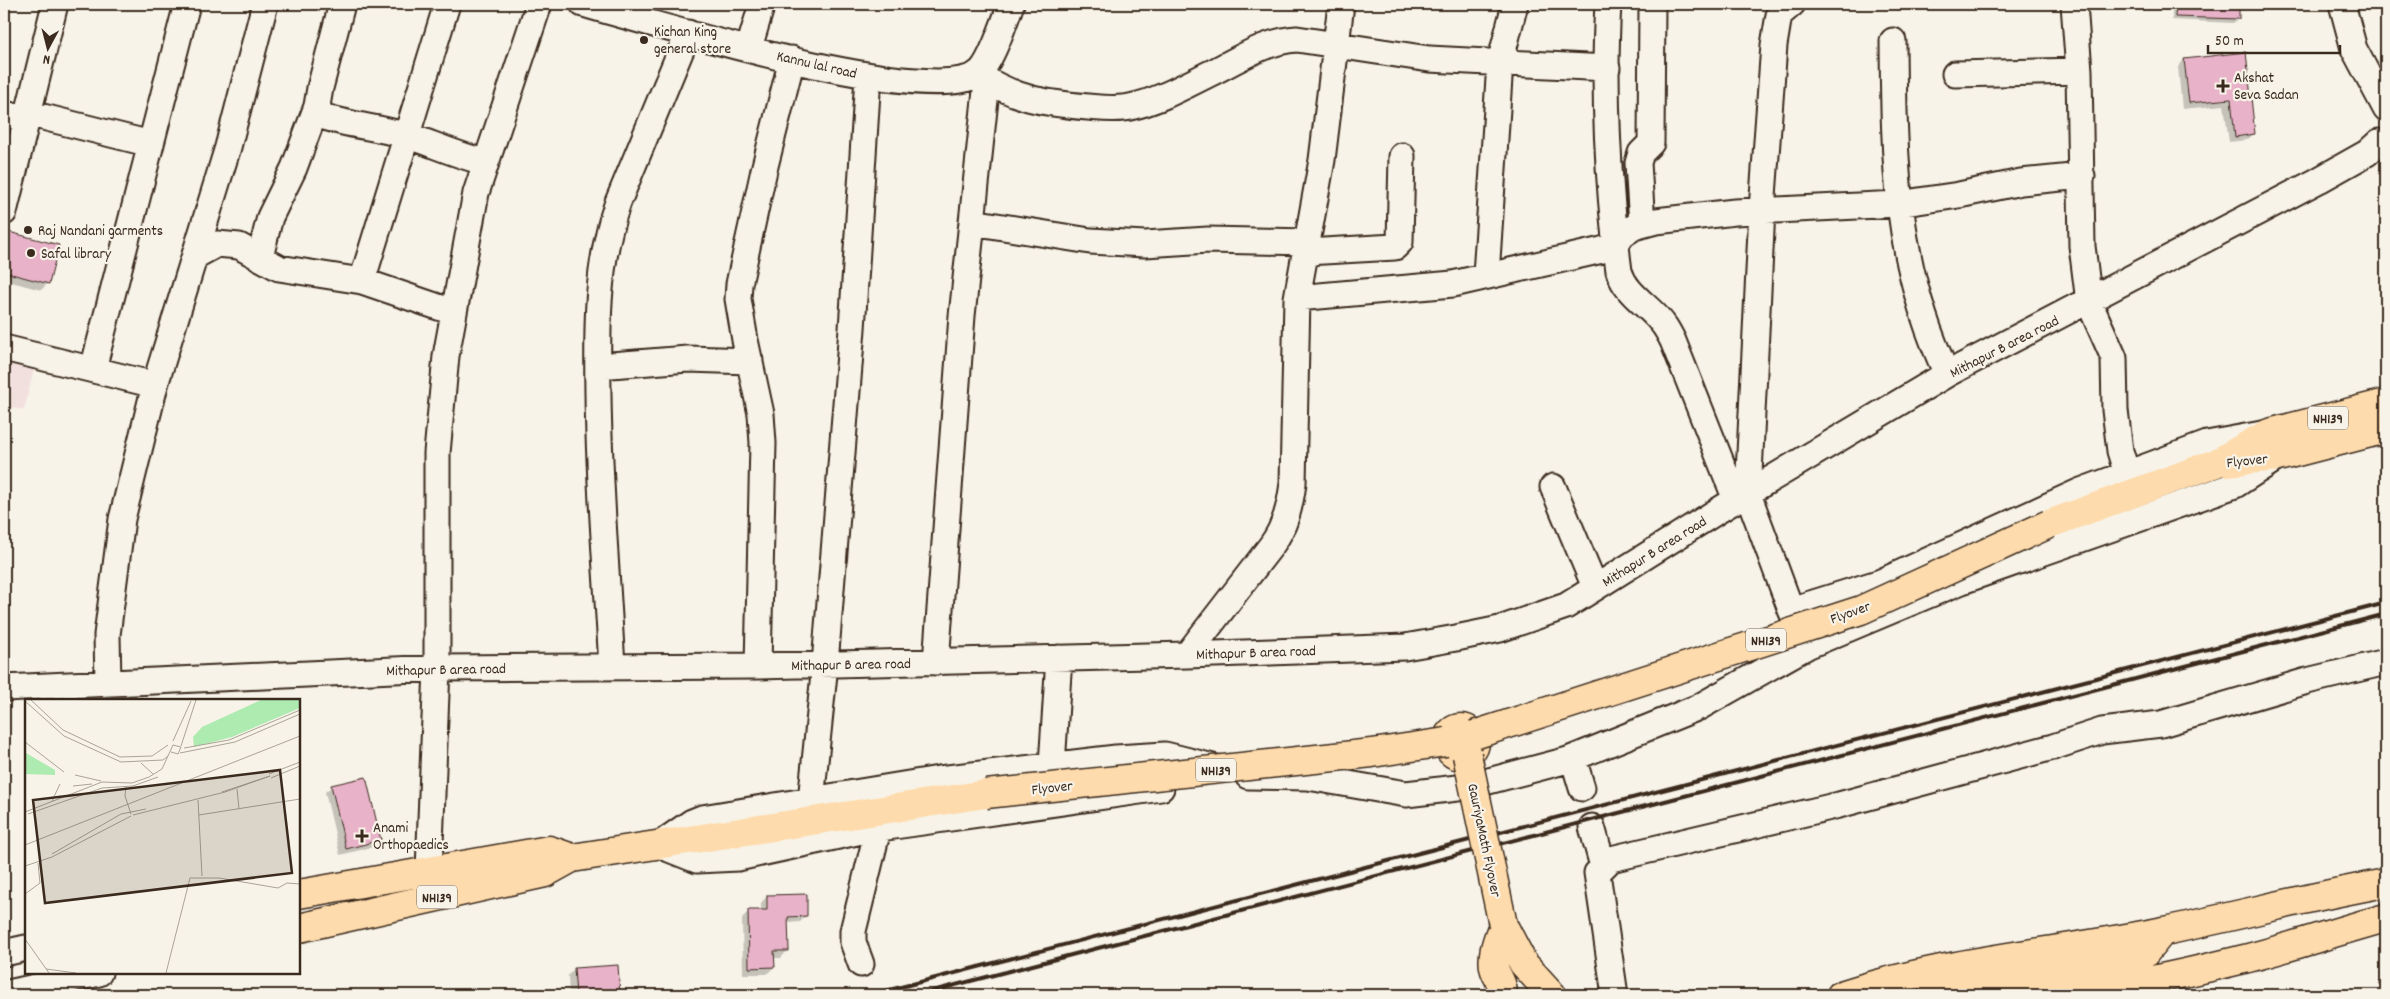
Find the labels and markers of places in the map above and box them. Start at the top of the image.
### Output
place label: Kichan King general store [654,22,731,61]
marker: Kichan King general store [638,34,650,46]
place label: Akshat Seva Sadan [2234,68,2299,107]
marker: Akshat Seva Sadan [2216,79,2230,93]
place label: Raj Nandani garments [38,221,163,243]
marker: Raj Nandani garments [22,224,34,236]
place label: Safal library [41,244,112,266]
marker: Safal library [25,247,37,259]
place label: Anami Orthopaedics [373,818,449,857]
marker: Anami Orthopaedics [355,829,369,843]

